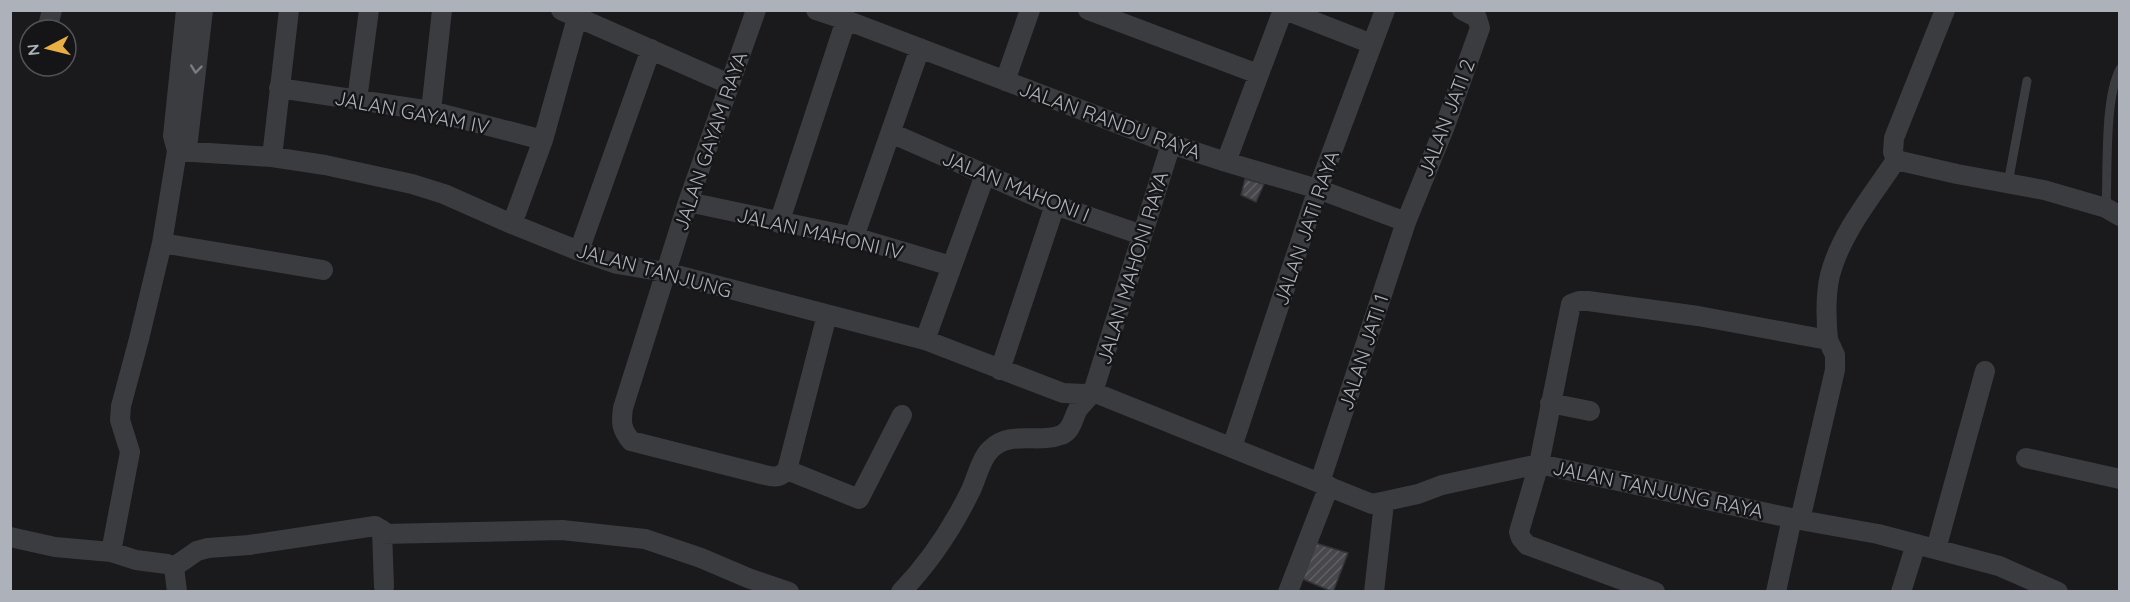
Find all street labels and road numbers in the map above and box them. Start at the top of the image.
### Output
street label: JALAN GAYAM RAYA [668,48,752,234]
street label: JALAN JATI 2 [1412,55,1480,181]
street label: JALAN RANDU RAYA [1016,76,1204,165]
street label: JALAN GAYAM IV [332,85,492,139]
street label: JALAN MAHONI I [939,145,1093,227]
street label: JALAN JATI RAYA [1268,147,1344,309]
street label: JALAN MAHONI RAYA [1091,168,1173,368]
street label: JALAN MAHONI IV [734,202,906,264]
street label: JALAN TANJUNG [573,237,735,303]
street label: JALAN JATI 1 [1332,291,1394,413]
street label: JALAN TANJUNG RAYA [1550,454,1766,524]

